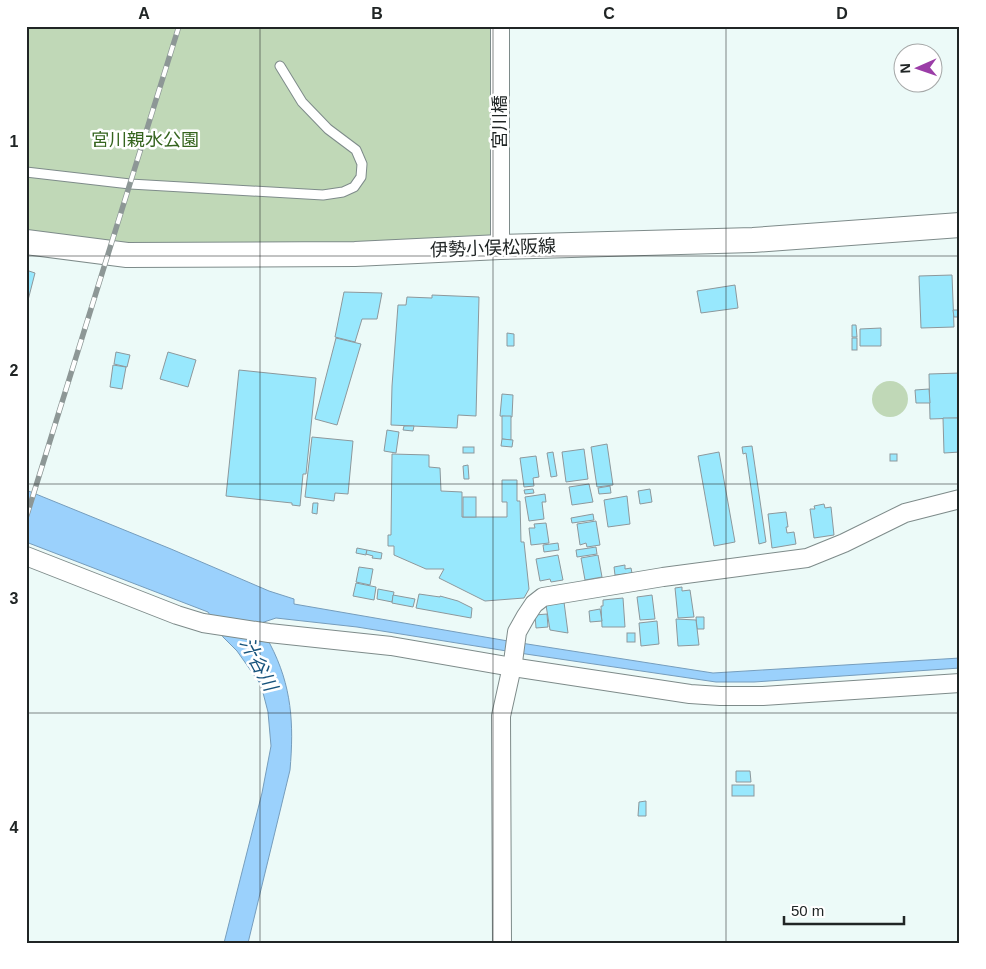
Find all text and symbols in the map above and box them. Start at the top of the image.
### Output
text: A [138,5,150,22]
text: B [371,5,383,22]
text: C [603,5,615,22]
text: D [836,5,848,22]
north arrow [894,42,944,92]
text: N [897,63,913,74]
street label: 宮川橋 [490,95,510,149]
park label: 宮川親水公園 [91,130,199,150]
text: 1 [10,133,19,150]
street label: 伊勢小俣松阪線 [430,236,556,260]
text: 2 [10,362,19,379]
text: 3 [10,590,19,607]
water label: 汁谷川 [236,634,282,696]
text: 4 [10,819,19,836]
scale bar [784,894,904,926]
text: 50 m [791,902,824,919]

